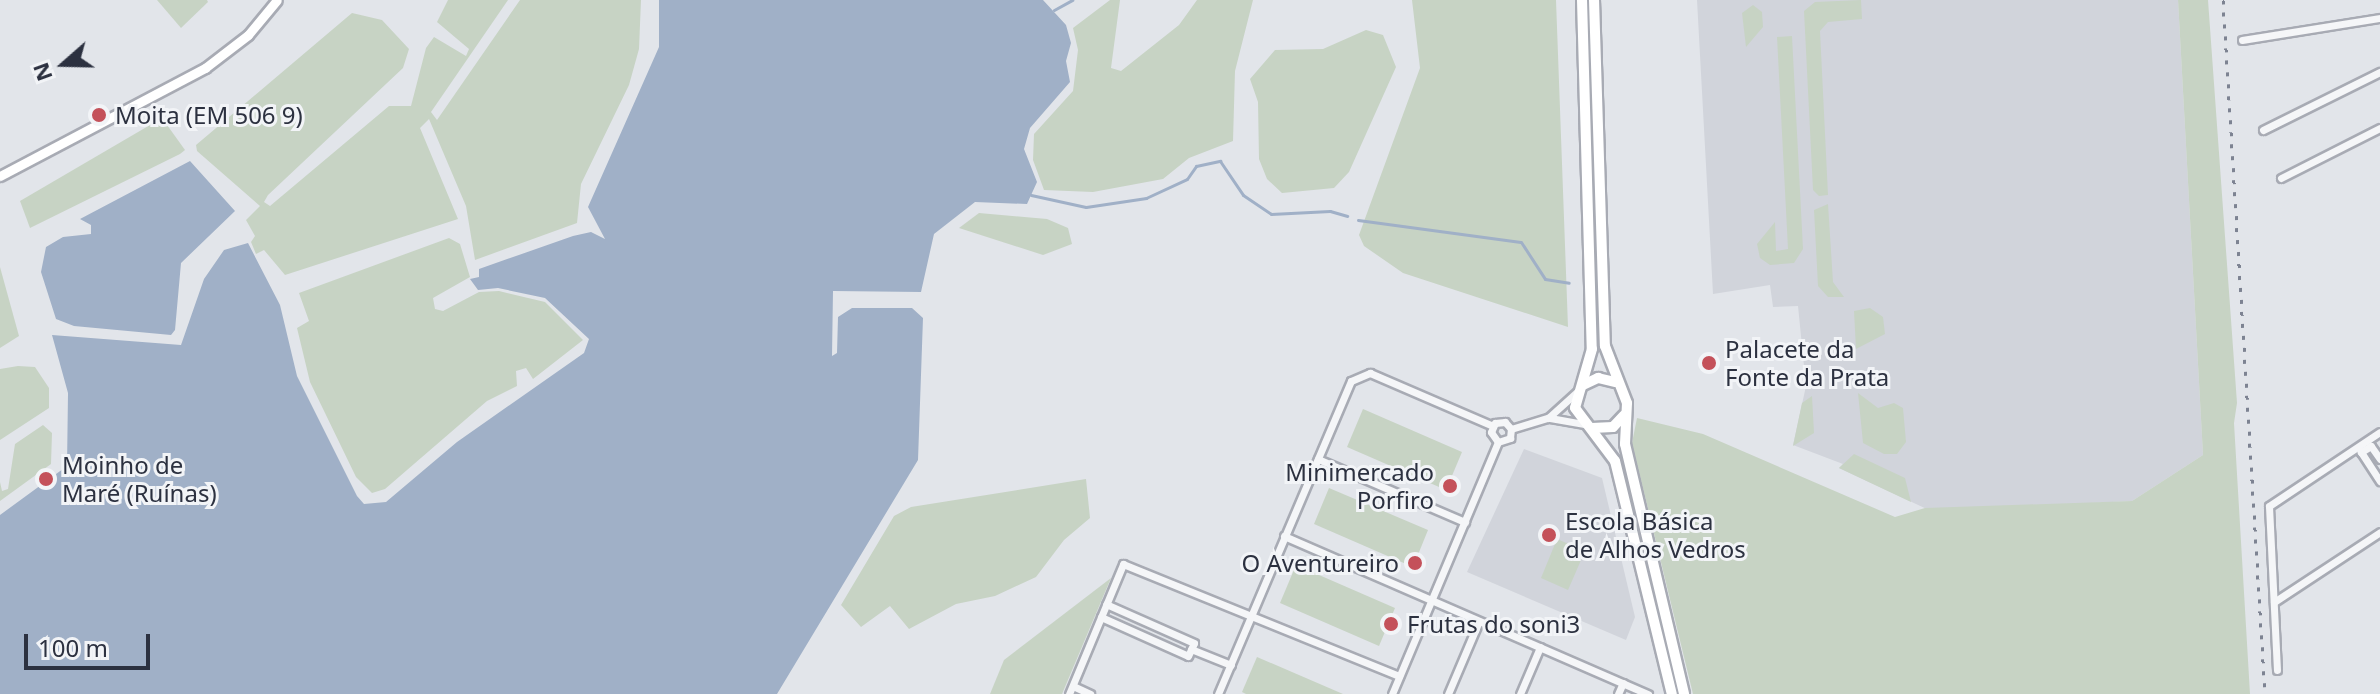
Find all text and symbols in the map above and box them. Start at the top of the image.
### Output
north arrow [24,24,104,104]
text: N [24,59,59,86]
place label: Moita (EM 506 9) [115,101,303,129]
marker: Moita (EM 506 9) [90,106,108,124]
place label: Palacete da Fonte da Prata [1725,335,1889,391]
marker: Palacete da Fonte da Prata [1700,354,1718,372]
place label: Moinho de Maré (Ruínas) [62,451,217,507]
place label: Minimercado Porfiro [1285,458,1434,514]
marker: Moinho de Maré (Ruínas) [37,470,55,488]
marker: Minimercado Porfiro [1441,477,1459,495]
place label: Escola Básica de Alhos Vedros [1565,507,1746,563]
marker: Escola Básica de Alhos Vedros [1540,526,1558,544]
place label: O Aventureiro [1242,549,1399,577]
marker: O Aventureiro [1406,554,1424,572]
place label: Frutas do soni3 [1407,610,1580,638]
marker: Frutas do soni3 [1382,615,1400,633]
scale bar [28,618,154,668]
text: 100 m [38,631,108,664]

